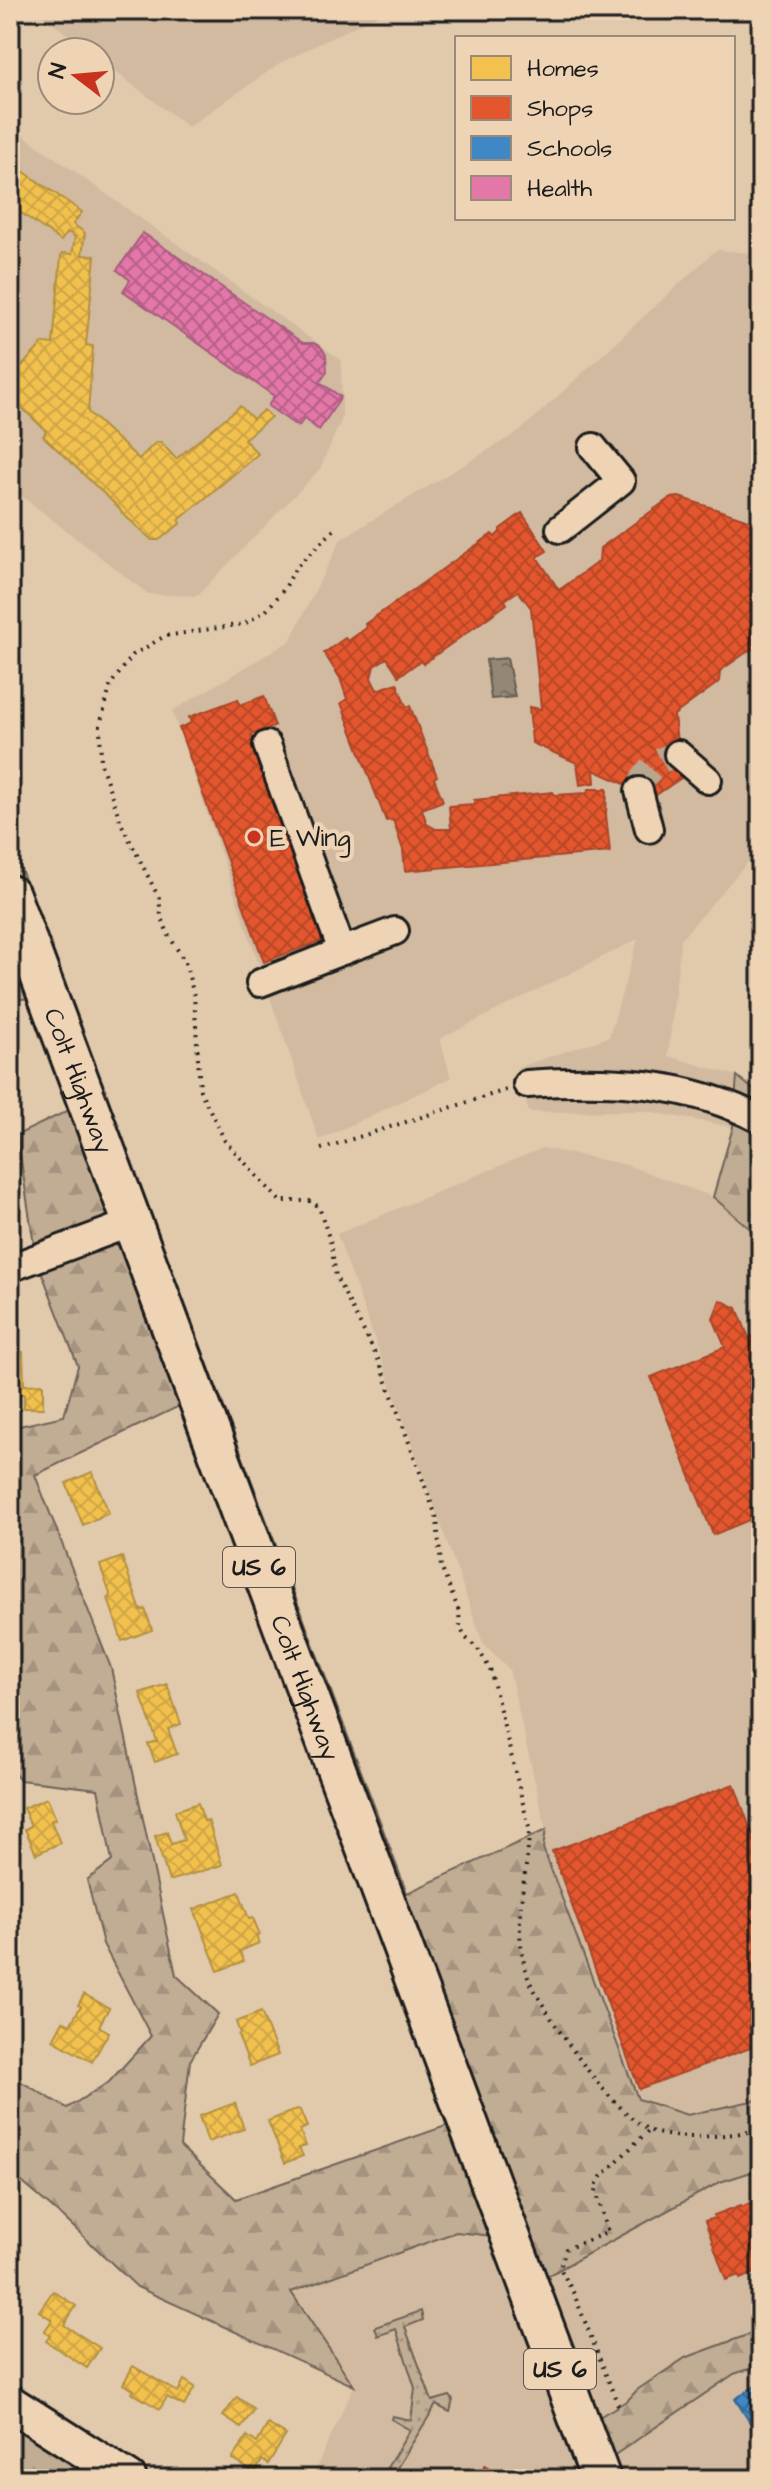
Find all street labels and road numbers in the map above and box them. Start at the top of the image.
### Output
street label: Colt Highway [35,1003,122,1159]
road number: US 6 [223,1547,295,1587]
street label: Colt Highway [261,1610,348,1766]
road number: US 6 [524,2349,596,2389]

